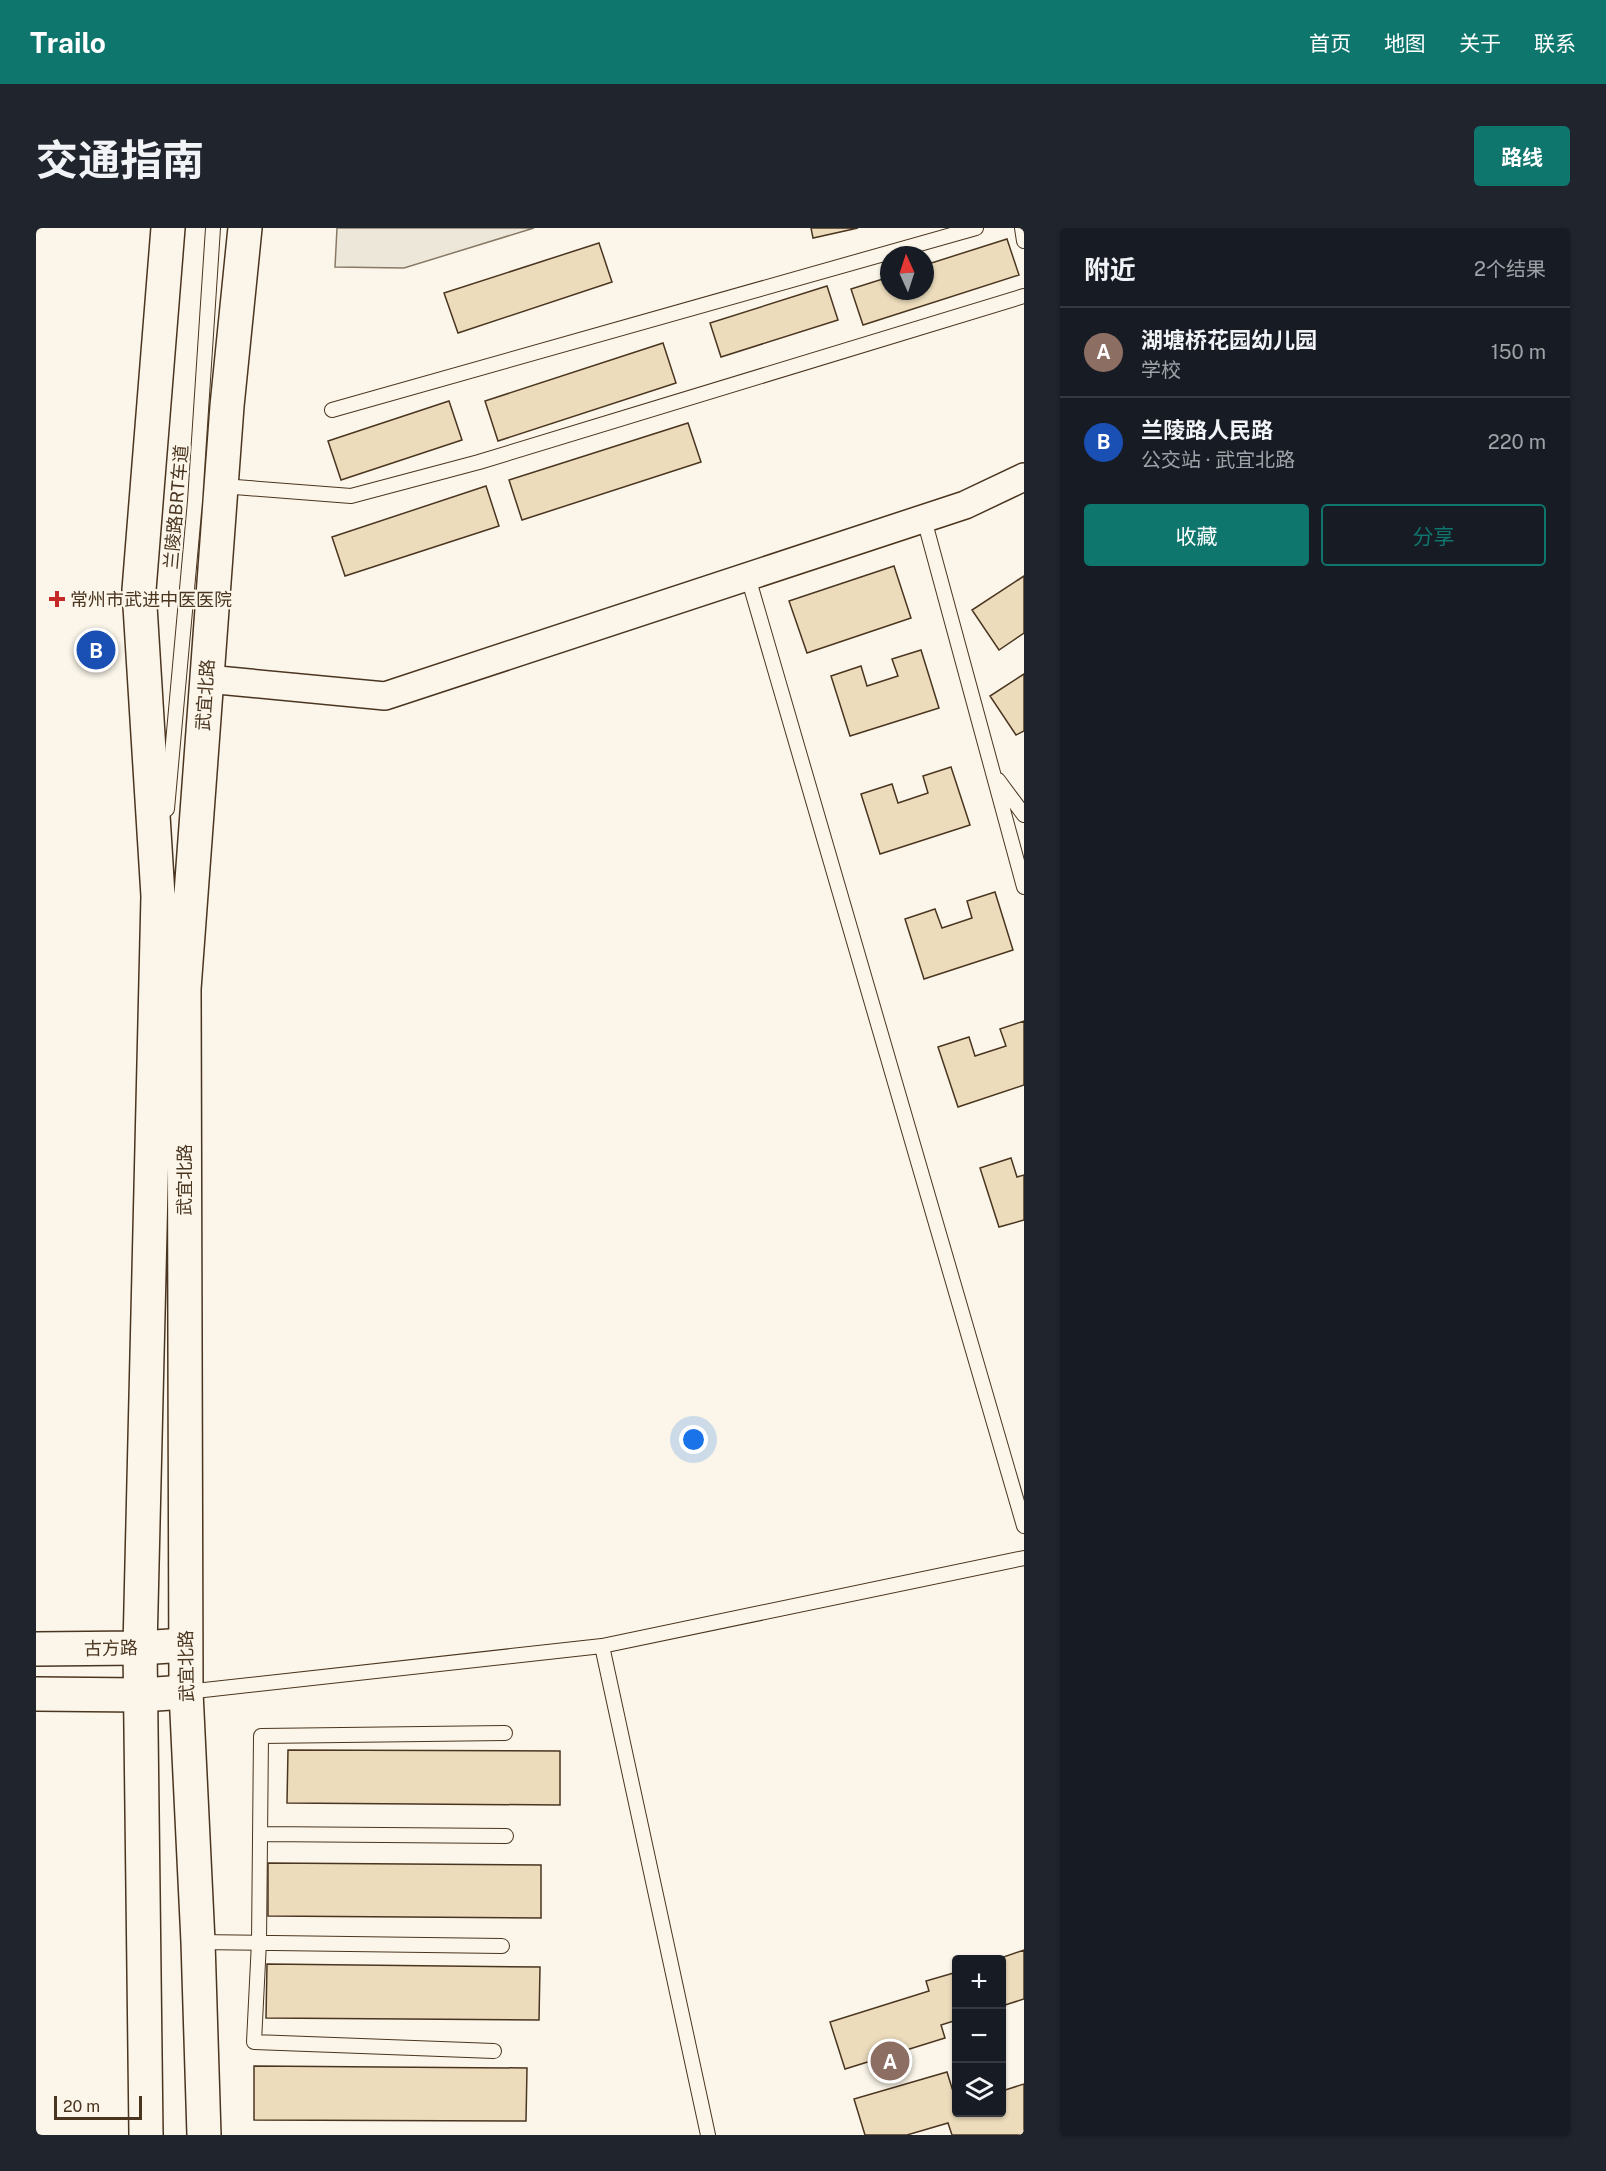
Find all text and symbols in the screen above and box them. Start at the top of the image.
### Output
text: Trailo [30,26,106,59]
text: 首页 [1309,31,1351,56]
text: 地图 [1384,31,1426,56]
text: 关于 [1459,31,1501,56]
text: 联系 [1534,31,1576,56]
button: 路线 [1474,126,1570,186]
text: 交通指南 [36,135,204,184]
north arrow [880,246,934,300]
text: 附近 [1084,254,1136,285]
text: 2个结果 [1474,257,1546,281]
text: 湖塘桥花园幼儿园 [1141,327,1317,353]
text: A [1096,340,1111,364]
text: 150 m [1491,340,1546,364]
text: 学校 [1141,358,1181,382]
text: 兰陵路人民路 [1141,417,1273,443]
text: B [1097,430,1110,454]
text: 220 m [1488,430,1546,454]
street label: 兰陵路BRT车道 [160,444,192,570]
text: 公交站 · 武宜北路 [1141,448,1295,472]
button: 收藏 [1084,504,1309,566]
button: 分享 [1321,504,1546,566]
place label: 常州市武进中医医院 [70,589,232,610]
marker: 常州市武进中医医院 [48,590,66,608]
pin: B [76,628,116,672]
street label: 武宜北路 [192,658,218,732]
street label: 武宜北路 [174,1144,195,1216]
your location [679,1425,708,1454]
street label: 武宜北路 [175,1630,197,1702]
street label: 古方路 [84,1637,138,1659]
map controls [952,1955,1006,2117]
button: + [952,1955,1006,2009]
button: − [952,2009,1006,2063]
pin: A [870,2038,910,2084]
button: layers [952,2063,1006,2117]
scale bar [54,2093,142,2120]
text: 20 m [63,2097,100,2116]

